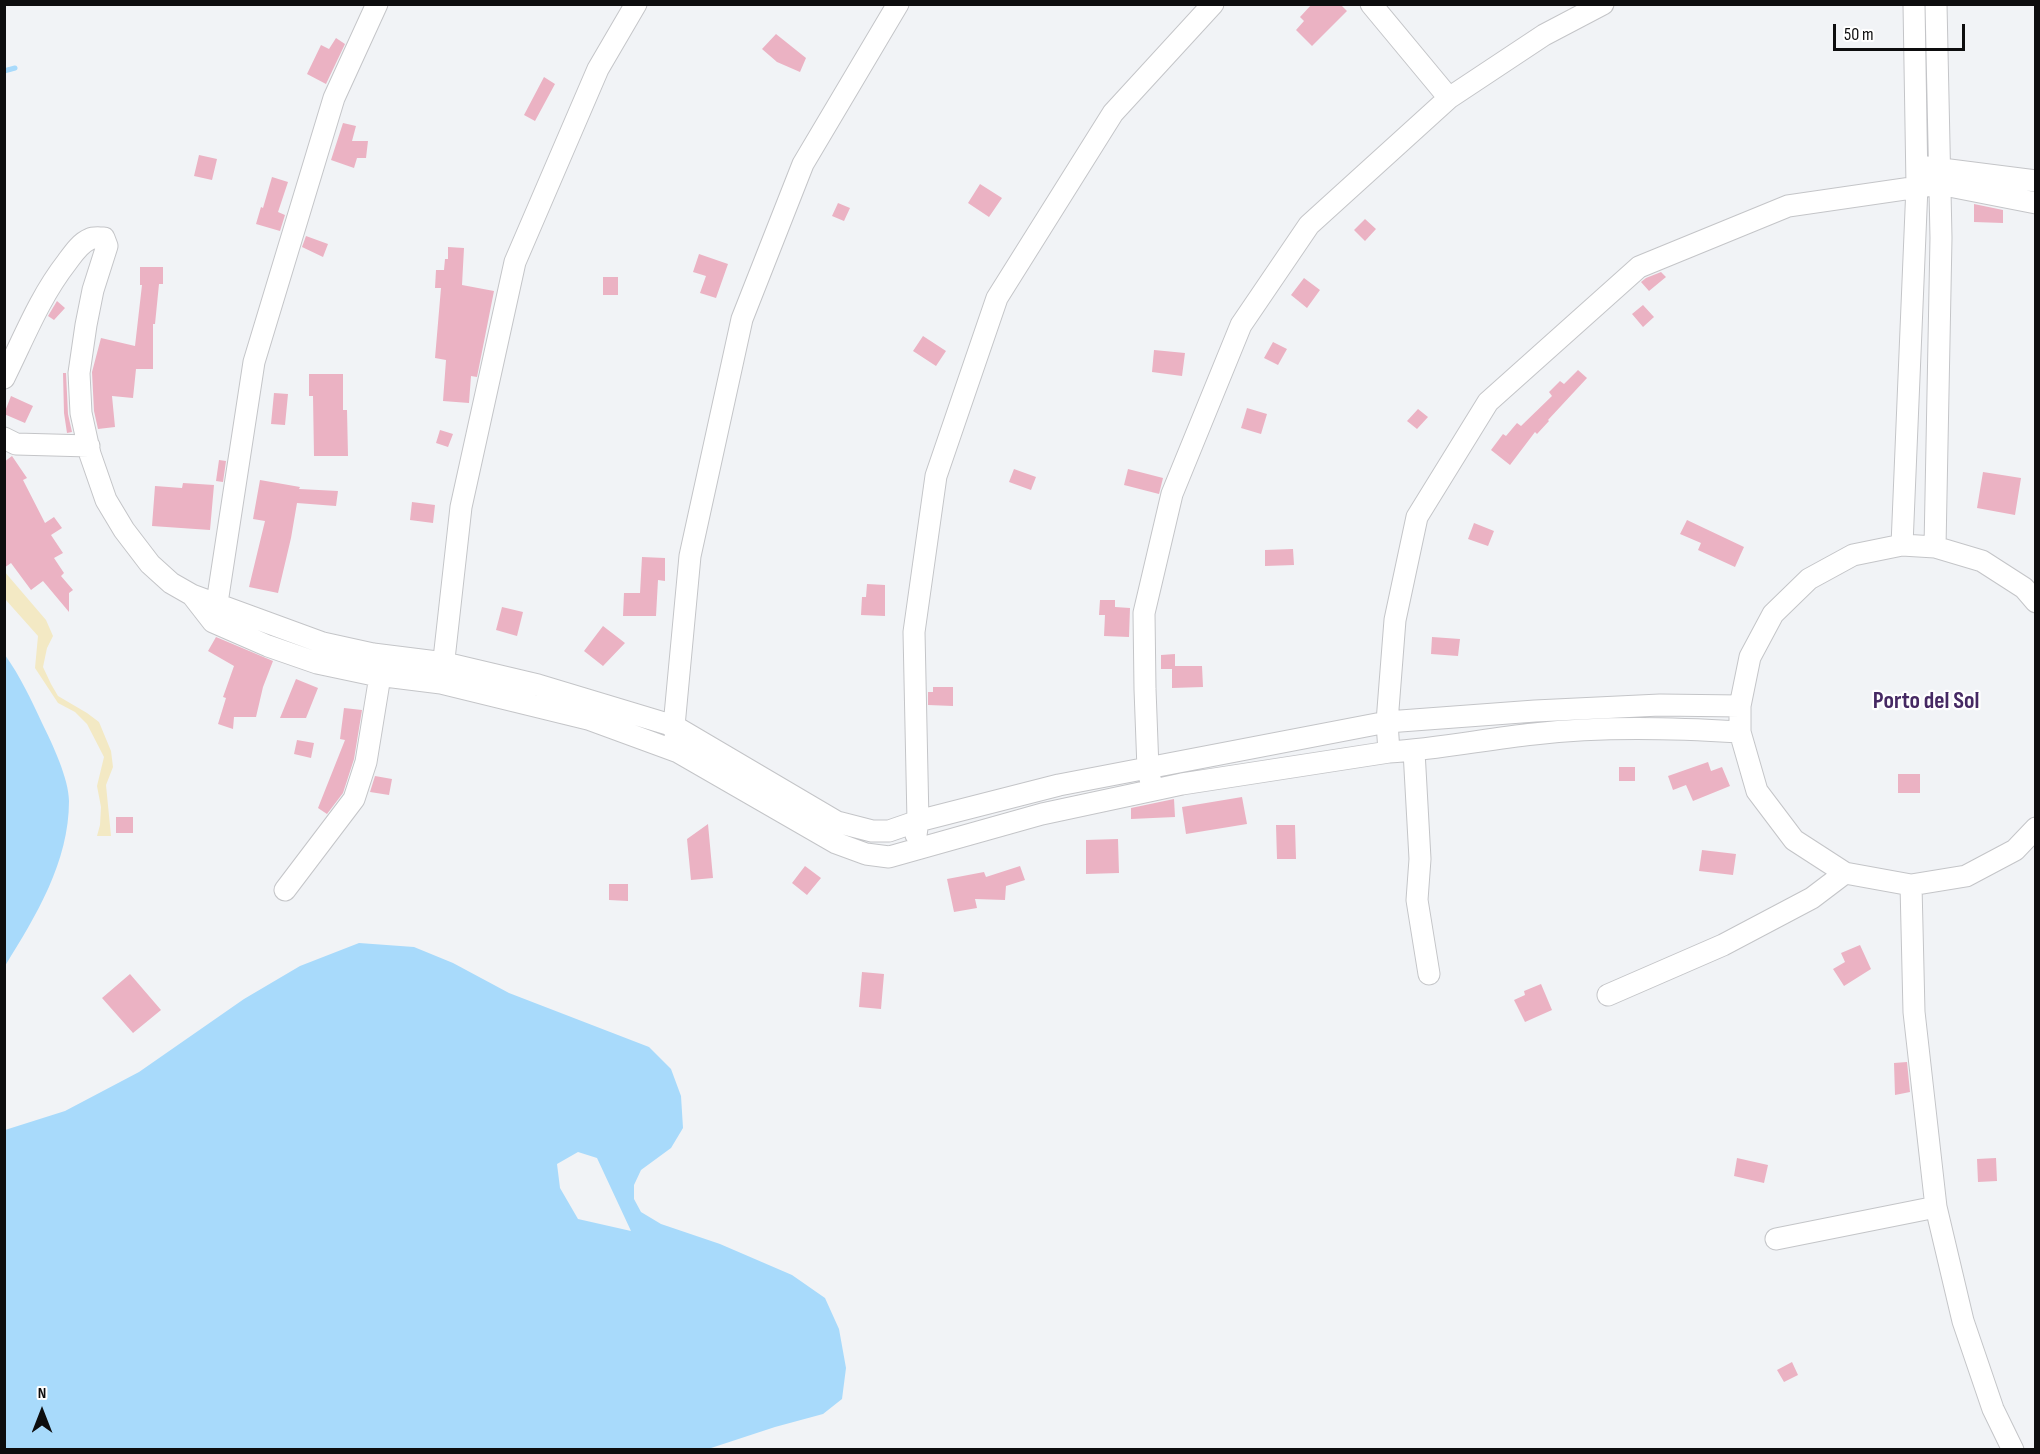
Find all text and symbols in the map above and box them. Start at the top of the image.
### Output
scale bar [1836,12,1968,50]
text: 50 m [1844,24,1874,45]
district label: Porto del Sol [1873,688,1979,716]
north arrow [12,1382,72,1442]
text: N [38,1384,46,1403]

